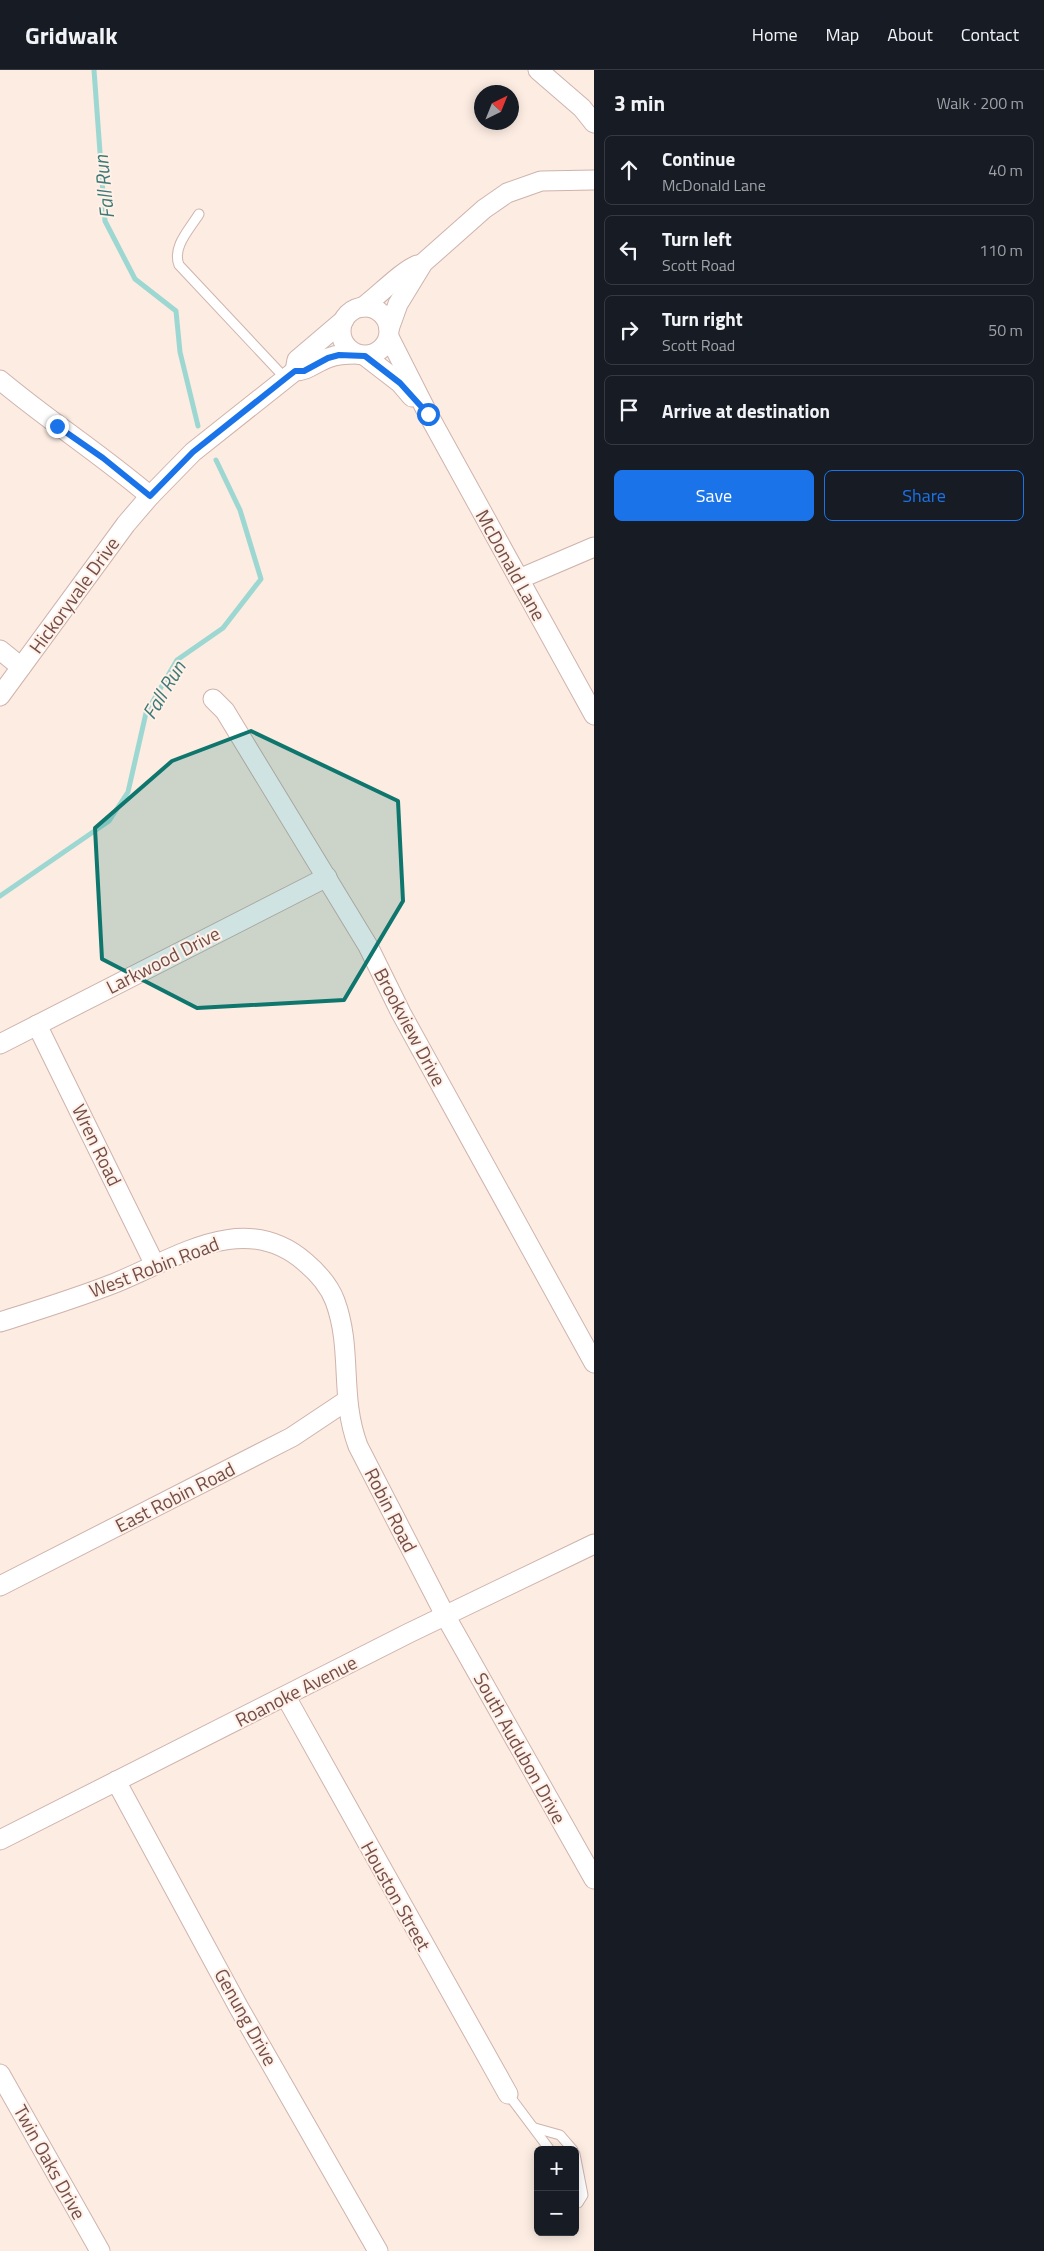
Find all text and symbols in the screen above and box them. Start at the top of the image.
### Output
text: Gridwalk [25,17,118,53]
text: Home [752,21,798,48]
text: Map [826,21,859,48]
text: About [887,21,933,48]
text: Contact [961,21,1019,48]
north arrow [474,85,519,130]
text: 3 min [614,87,665,119]
text: Walk · 200 m [936,91,1024,115]
text: Continue [662,144,735,173]
water label: Fall Run [85,153,122,220]
icon: ahead [615,156,643,184]
text: 40 m [988,158,1023,182]
text: McDonald Lane [662,173,766,197]
text: Turn left [662,224,732,253]
icon: left [615,236,643,264]
text: 110 m [979,238,1023,262]
text: Scott Road [662,253,735,277]
text: Turn right [662,304,743,333]
icon: right [615,316,643,344]
text: 50 m [988,318,1023,342]
text: Scott Road [662,333,735,357]
icon: arrive [615,396,643,424]
text: Arrive at destination [662,396,830,425]
route start [417,403,440,426]
route end [46,415,69,438]
button: Save [614,470,814,521]
button: Share [824,470,1024,521]
street label: McDonald Lane [469,504,554,626]
street label: Hickoryvale Drive [21,530,126,659]
water label: Fall Run [134,654,194,725]
street label: Larkwood Drive [101,918,225,1001]
street label: Brookview Drive [367,962,454,1091]
street label: Wren Road [65,1099,130,1191]
street label: West Robin Road [85,1228,223,1305]
street label: East Robin Road [110,1454,240,1539]
street label: Robin Road [358,1463,425,1557]
street label: Roanoke Avenue [230,1647,362,1734]
street label: South Audubon Drive [467,1667,574,1829]
street label: Houston Street [354,1835,439,1956]
street label: Genung Drive [208,1963,285,2071]
street label: Twin Oaks Drive [7,2099,94,2225]
map controls [534,2146,579,2236]
button: + [534,2146,579,2191]
button: − [534,2191,579,2236]

